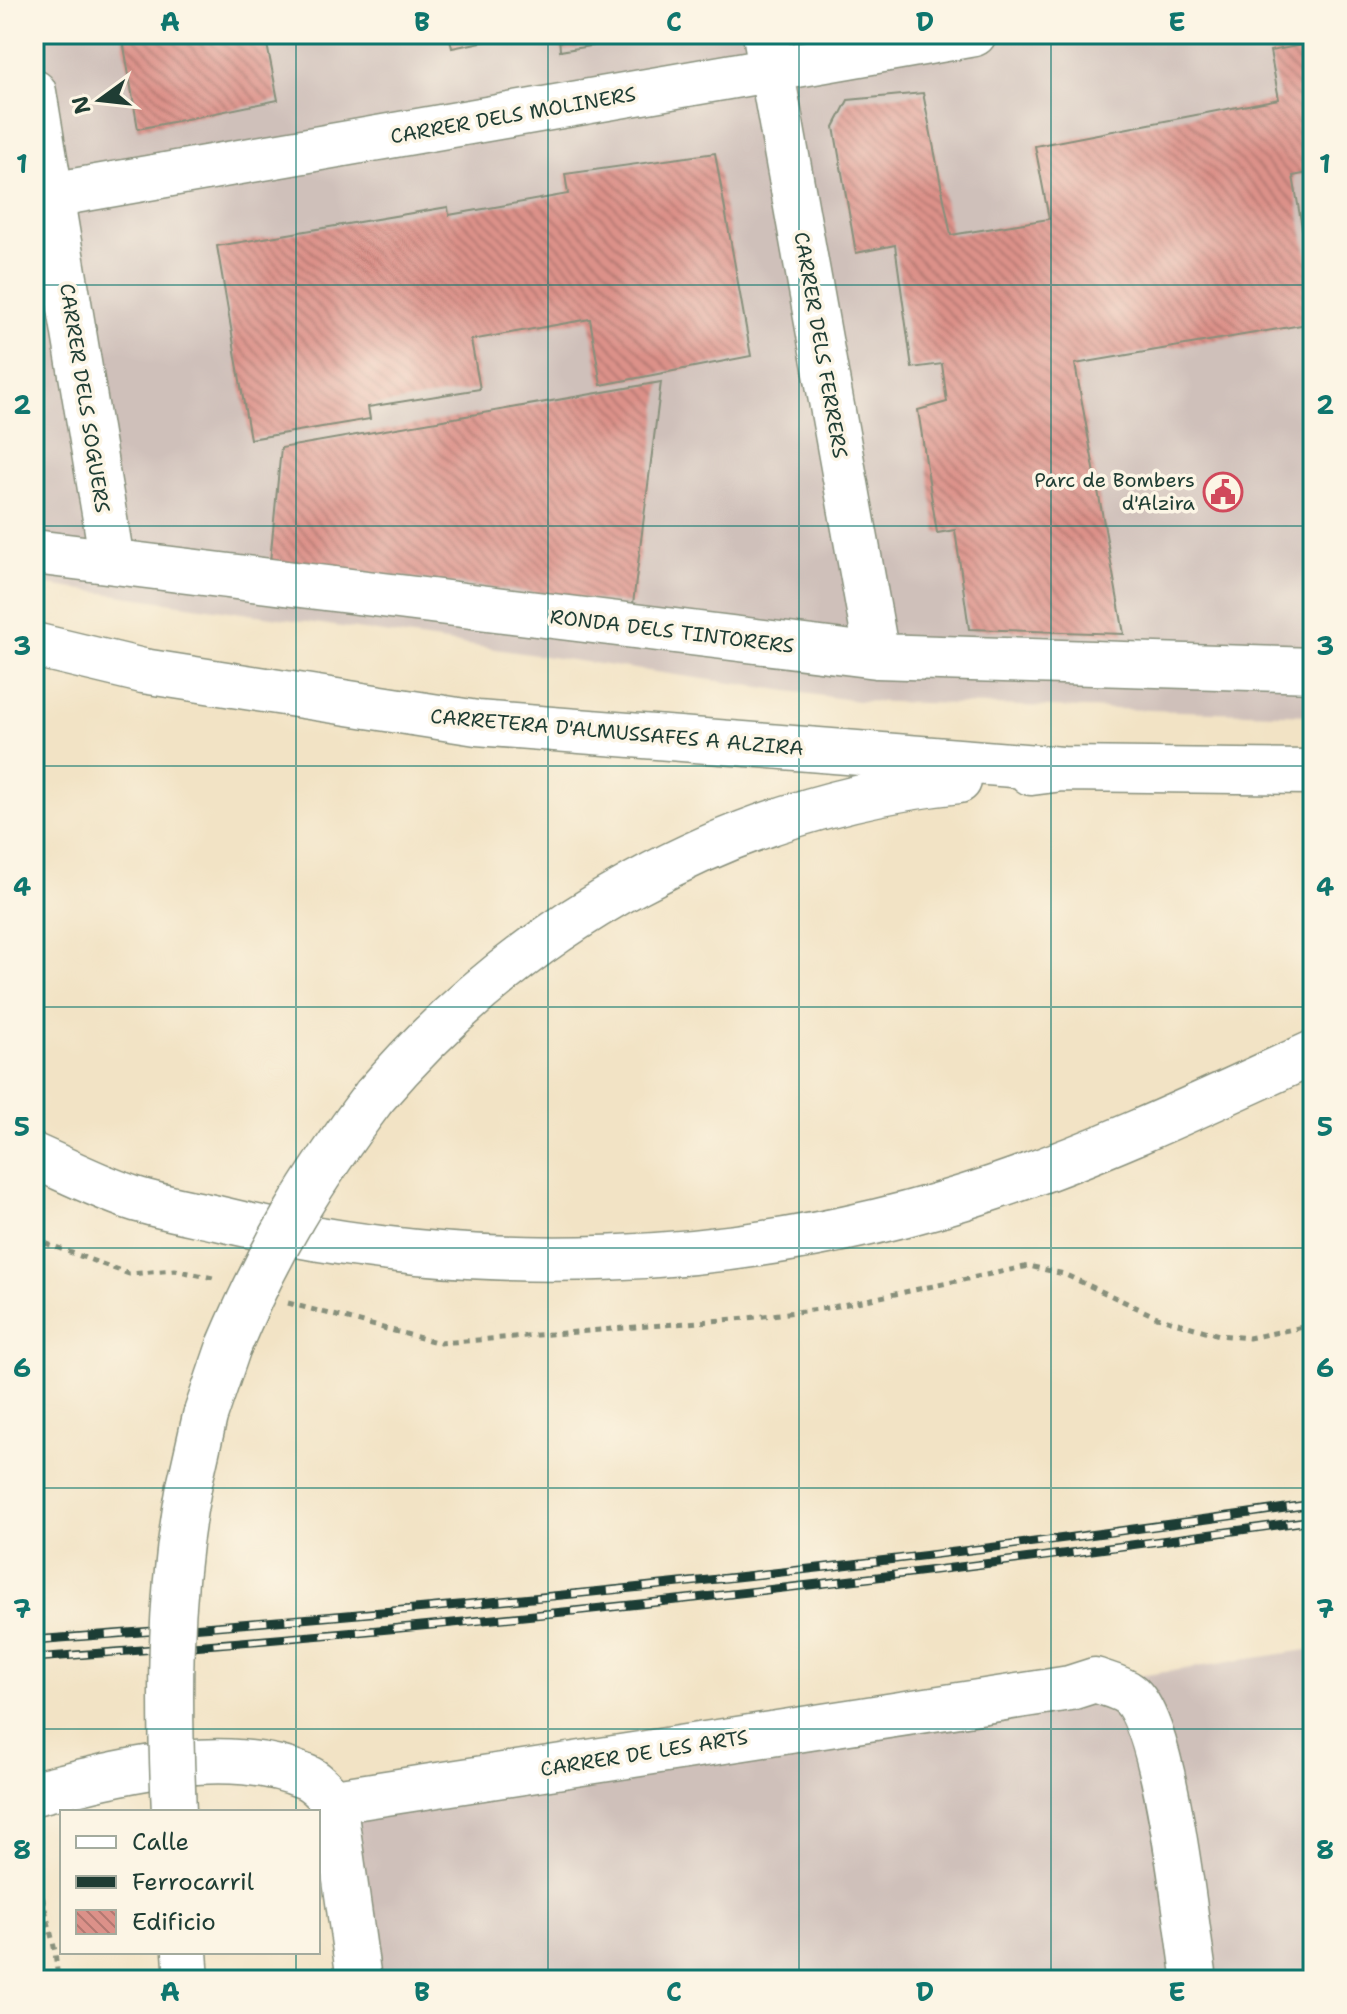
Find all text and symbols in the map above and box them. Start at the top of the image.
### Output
text: A [160,4,180,39]
text: B [414,4,430,39]
text: C [666,4,682,39]
text: D [916,4,934,39]
text: E [1168,4,1186,39]
north arrow [60,60,140,140]
street label: CARRER DELS MOLINERS [388,81,638,149]
text: N [65,93,97,117]
text: 1 [16,146,28,181]
text: 1 [1319,146,1331,181]
street label: CARRER DELS FERRERS [788,230,854,460]
street label: CARRER DELS SOGUERS [54,281,116,515]
text: 2 [13,387,31,422]
text: 2 [1316,387,1334,422]
place label: Parc de Bombers d'Alzira [1034,467,1196,516]
public building icon: Parc de Bombers d'Alzira [1202,471,1244,513]
street label: RONDA DELS TINTORERS [548,603,796,659]
text: 3 [13,628,31,663]
text: 3 [1316,628,1334,663]
street label: CARRETERA D'ALMUSSAFES A ALZIRA [429,703,805,761]
text: 4 [13,869,31,904]
text: 4 [1316,869,1334,904]
text: 5 [14,1109,30,1144]
text: 5 [1317,1109,1333,1144]
text: 6 [13,1350,31,1385]
text: 6 [1316,1350,1334,1385]
text: 7 [13,1591,31,1626]
text: 7 [1316,1591,1334,1626]
street label: CARRER DE LES ARTS [538,1724,750,1782]
legend [60,1810,320,1954]
text: Calle [132,1826,189,1858]
text: 8 [13,1832,31,1867]
text: 8 [1316,1832,1334,1867]
text: Ferrocarril [132,1866,255,1898]
text: Edificio [132,1906,216,1938]
text: A [160,1974,180,2009]
text: B [414,1974,430,2009]
text: C [666,1974,682,2009]
text: D [916,1974,934,2009]
text: E [1168,1974,1186,2009]

